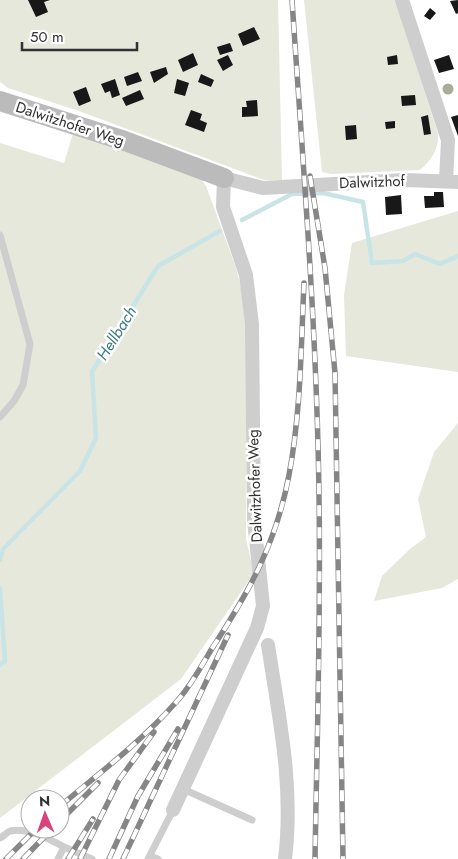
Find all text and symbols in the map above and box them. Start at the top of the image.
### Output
scale bar [22,20,138,52]
text: 50 m [30,26,64,48]
street label: Dalwitzhofer Weg [13,96,127,152]
street label: Dalwitzhof [339,170,406,194]
water label: Hellbach [91,302,142,365]
street label: Dalwitzhofer Weg [242,429,268,543]
north arrow [20,789,70,839]
text: N [39,791,50,811]

